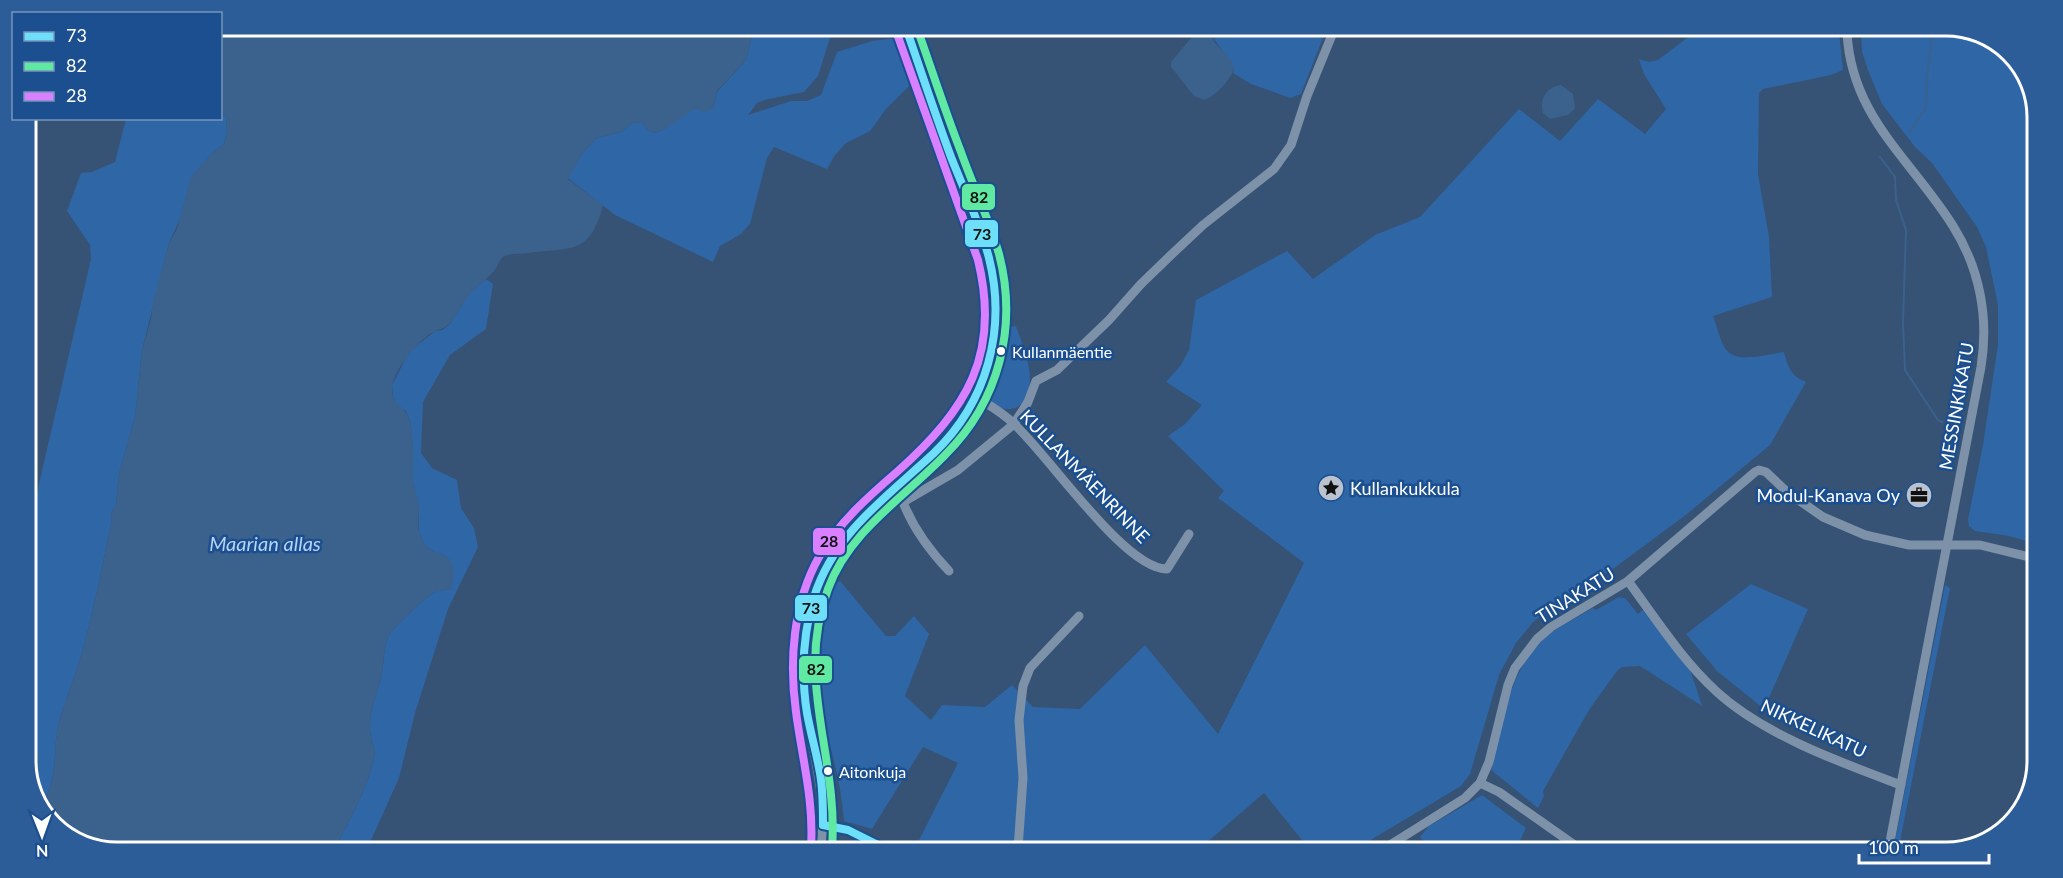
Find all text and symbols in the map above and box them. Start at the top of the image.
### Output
legend [12,12,222,120]
text: 73 [66,24,87,46]
text: 82 [66,54,87,76]
text: 28 [66,84,87,106]
line badge: 82 [961,183,996,211]
text: 82 [970,187,988,206]
line badge: 73 [964,219,999,248]
text: 73 [973,224,991,243]
street label: MESSINKIKATU [1934,341,1978,471]
place label: Kullanmäentie [1012,342,1112,361]
marker: Kullanmäentie [995,345,1007,357]
street label: KULLANMÄENRINNE [1016,405,1154,547]
place icon: Kullankukkula [1316,473,1346,503]
place label: Kullankukkula [1350,477,1460,499]
office icon: Modul-Kanava Oy [1904,480,1934,510]
place label: Modul-Kanava Oy [1756,484,1901,506]
line badge: 28 [812,527,846,556]
water label: Maarian allas [209,531,321,555]
text: 28 [820,531,838,550]
street label: TINAKATU [1532,562,1618,628]
line badge: 73 [794,594,828,622]
text: 73 [802,598,820,617]
line badge: 82 [798,655,833,684]
text: 82 [807,659,825,678]
street label: NIKKELIKATU [1758,694,1870,762]
place label: Aitonkuja [839,762,906,781]
marker: Aitonkuja [822,765,834,777]
north arrow [12,806,72,866]
scale bar [1859,827,1990,865]
text: 100 m [1868,836,1919,858]
text: N [36,842,49,861]

